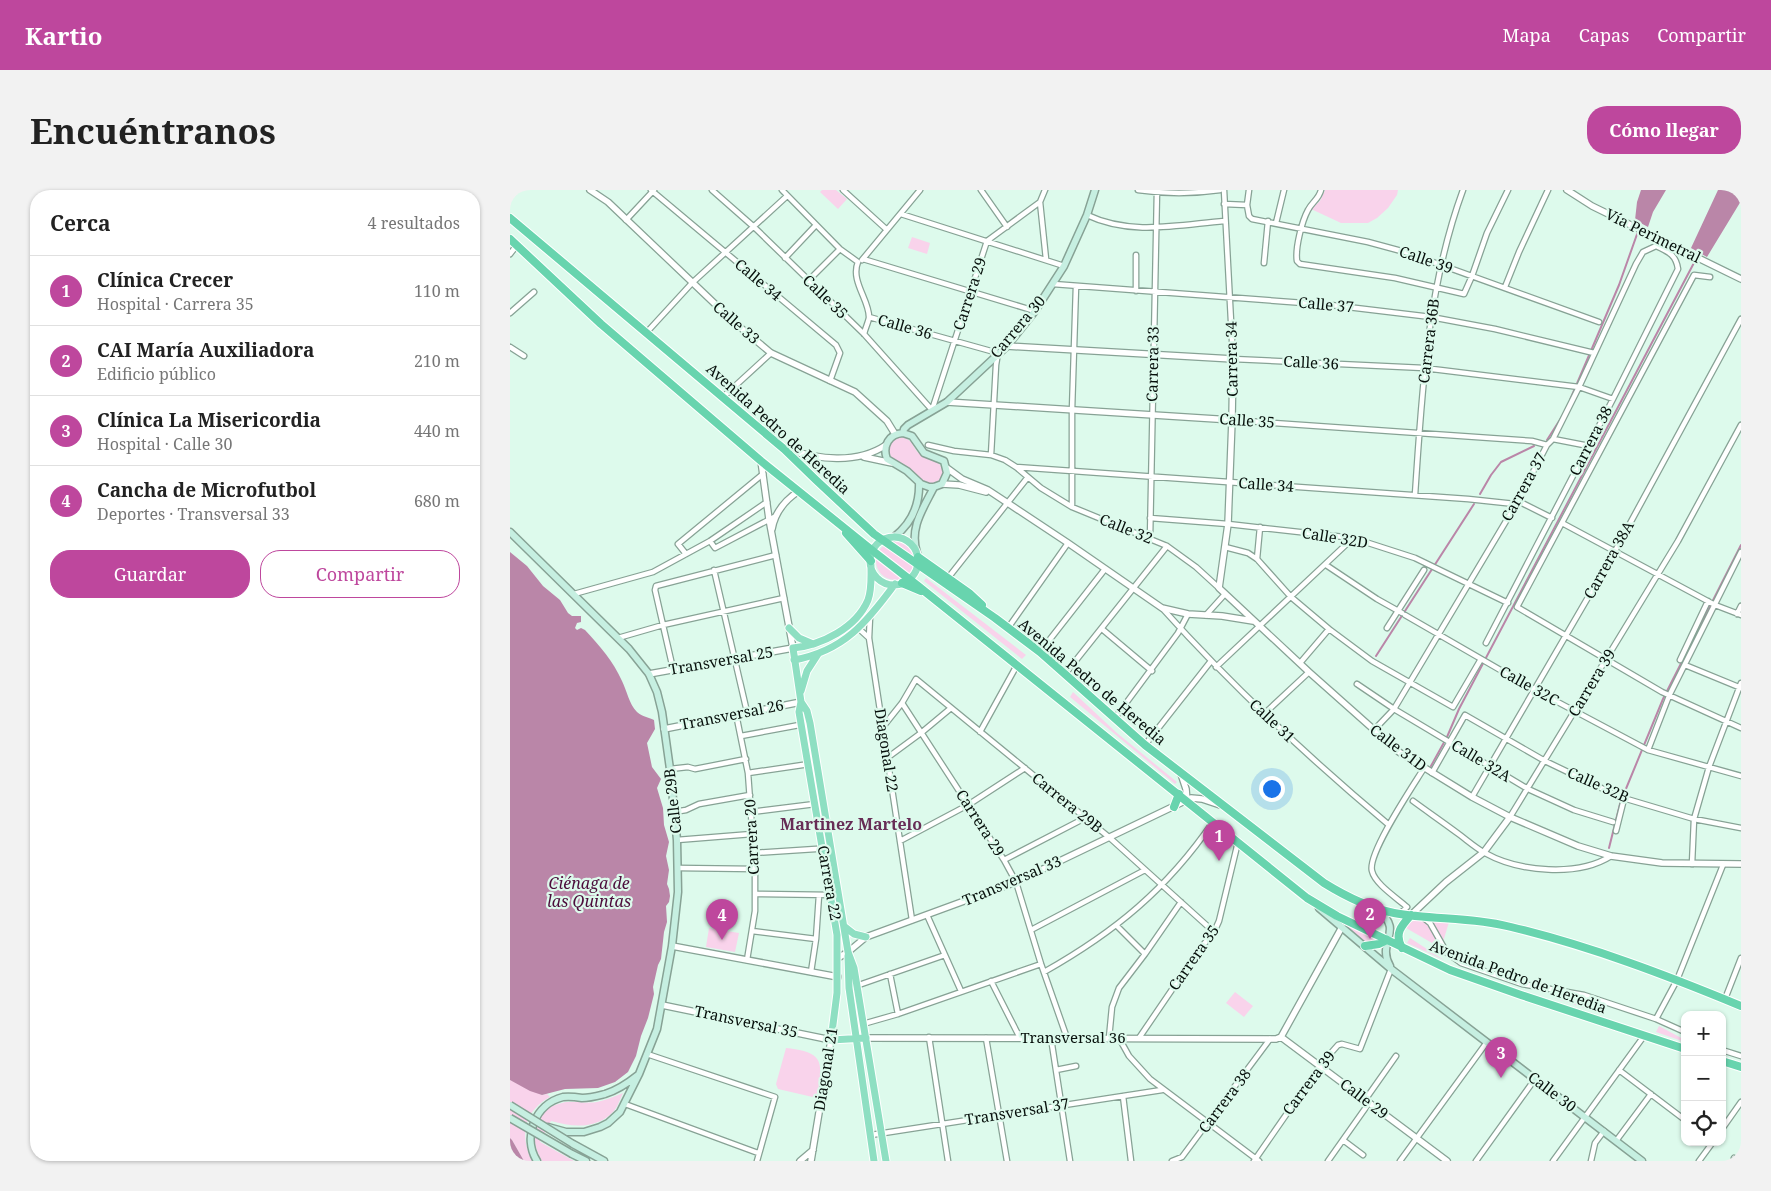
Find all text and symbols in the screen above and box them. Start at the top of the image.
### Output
text: Kartio [25,19,102,52]
text: Mapa [1503,23,1551,47]
text: Capas [1579,23,1629,47]
text: Compartir [1657,23,1746,47]
button: Cómo llegar [1587,106,1741,154]
text: Encuéntranos [30,107,276,154]
street label: Vía Perimetral [1603,203,1705,267]
text: Cerca [50,209,111,237]
text: 4 resultados [368,212,460,234]
street label: Calle 39 [1397,241,1456,278]
street label: Calle 34 [731,254,787,305]
street label: Carrera 29 [948,255,990,333]
text: Clínica Crecer [97,267,233,293]
street label: Calle 35 [799,270,853,323]
text: 1 [61,280,71,302]
text: 110 m [414,280,460,302]
street label: Carrera 30 [985,291,1049,362]
street label: Calle 37 [1297,292,1355,316]
text: Hospital · Carrera 35 [97,293,254,315]
street label: Calle 33 [709,296,764,348]
street label: Carrera 36B [1413,297,1443,385]
street label: Calle 36 [876,309,935,343]
street label: Carrera 34 [1220,320,1242,397]
street label: Carrera 33 [1141,326,1163,402]
text: CAI María Auxiliadora [97,337,314,363]
text: 2 [61,350,71,372]
text: 210 m [414,350,460,372]
street label: Calle 36 [1283,351,1339,373]
street label: Avenida Pedro de Heredia [703,358,855,498]
text: Edificio público [97,363,216,385]
street label: Carrera 38 [1564,402,1616,479]
text: Clínica La Misericordia [97,407,321,433]
street label: Calle 35 [1219,408,1276,432]
text: 3 [61,420,71,442]
text: 440 m [414,420,460,442]
text: Hospital · Calle 30 [97,433,232,455]
street label: Carrera 37 [1496,449,1550,524]
street label: Calle 34 [1238,472,1295,496]
text: Cancha de Microfutbol [97,477,316,503]
text: 4 [61,490,71,512]
text: 680 m [414,490,460,512]
text: Deportes · Transversal 33 [97,503,290,525]
street label: Calle 32 [1097,508,1156,548]
street label: Carrera 38A [1578,517,1638,602]
street label: Calle 32D [1301,522,1370,552]
button: Guardar [50,550,250,598]
button: Compartir [260,550,460,598]
street label: Avenida Pedro de Heredia [1015,613,1171,749]
street label: Transversal 25 [667,641,774,679]
street label: Carrera 39 [1563,645,1619,720]
street label: Calle 32C [1496,661,1563,710]
street label: Transversal 26 [678,694,785,734]
street label: Calle 31 [1246,694,1300,747]
street label: Diagonal 22 [871,707,903,793]
street label: Calle 31D [1366,719,1431,775]
street label: Calle 32A [1448,735,1515,786]
street label: Calle 32B [1564,762,1632,807]
street label: Calle 29B [659,768,685,835]
street label: Carrera 29B [1028,768,1107,837]
your location [1259,776,1285,802]
street label: Carrera 29 [952,785,1010,860]
street label: Carrera 20 [739,799,763,875]
district label: Martinez Martelo [780,813,922,835]
pin: 1 [1203,820,1235,861]
street label: Carrera 22 [814,844,846,922]
street label: Transversal 33 [959,850,1064,910]
water label: Ciénaga de las Quintas [547,872,631,912]
pin: 2 [1354,898,1386,939]
pin: 4 [706,899,738,940]
street label: Carrera 35 [1163,921,1223,994]
street label: Avenida Pedro de Heredia [1427,935,1610,1017]
street label: Transversal 35 [693,1000,800,1042]
map controls [1681,1011,1726,1146]
button: + [1681,1011,1726,1056]
street label: Diagonal 21 [809,1026,841,1112]
street label: Transversal 36 [1020,1027,1126,1047]
pin: 3 [1485,1037,1517,1078]
street label: Carrera 39 [1277,1046,1339,1119]
button: − [1681,1056,1726,1101]
street label: Carrera 38 [1193,1064,1255,1137]
street label: Calle 30 [1524,1066,1581,1116]
street label: Calle 29 [1336,1073,1393,1123]
street label: Transversal 37 [963,1093,1070,1129]
button: locate [1681,1101,1726,1146]

